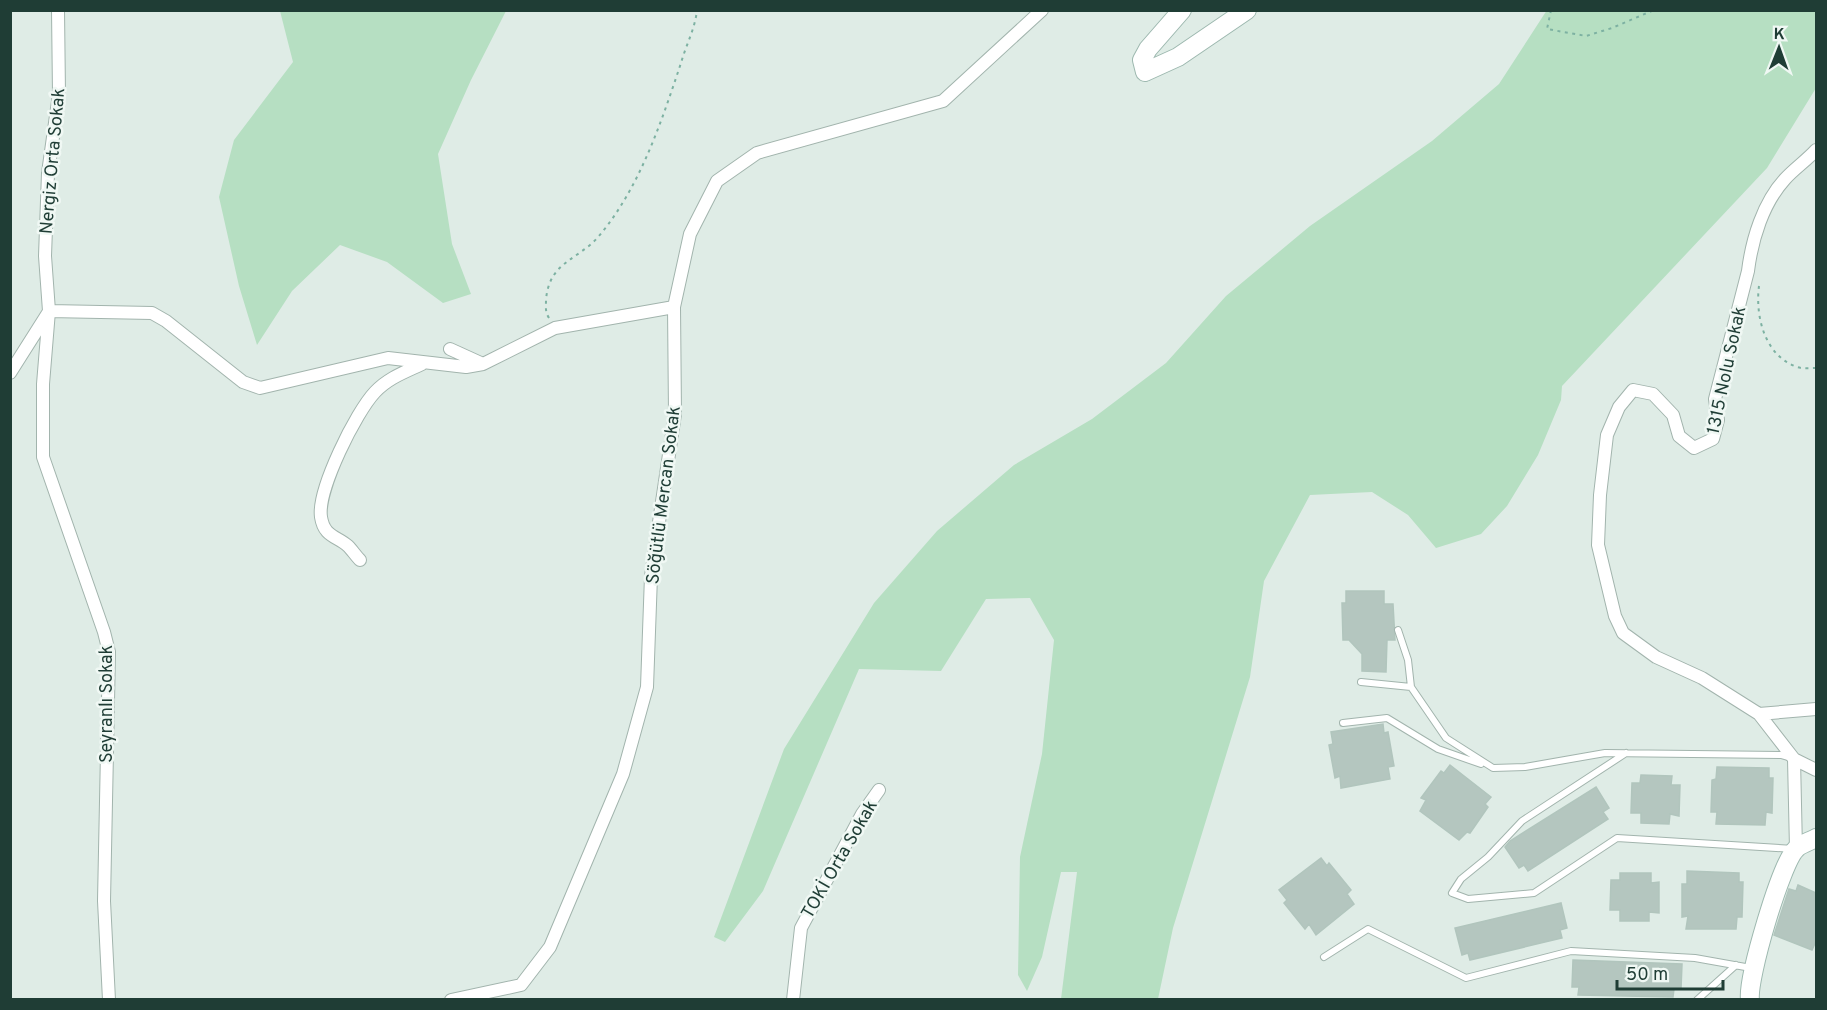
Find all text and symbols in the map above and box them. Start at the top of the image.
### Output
north arrow [1749,18,1809,78]
text: K [1773,25,1785,45]
street label: Nergiz Orta Sokak [36,87,71,235]
street label: 1315 Nolu Sokak [1703,304,1752,436]
street label: Söğütlü Mercan Sokak [642,405,687,586]
street label: Seyranlı Sokak [96,645,119,763]
street label: TOKİ Orta Sokak [795,795,884,923]
scale bar [1617,953,1724,991]
text: 50 m [1626,964,1668,987]

